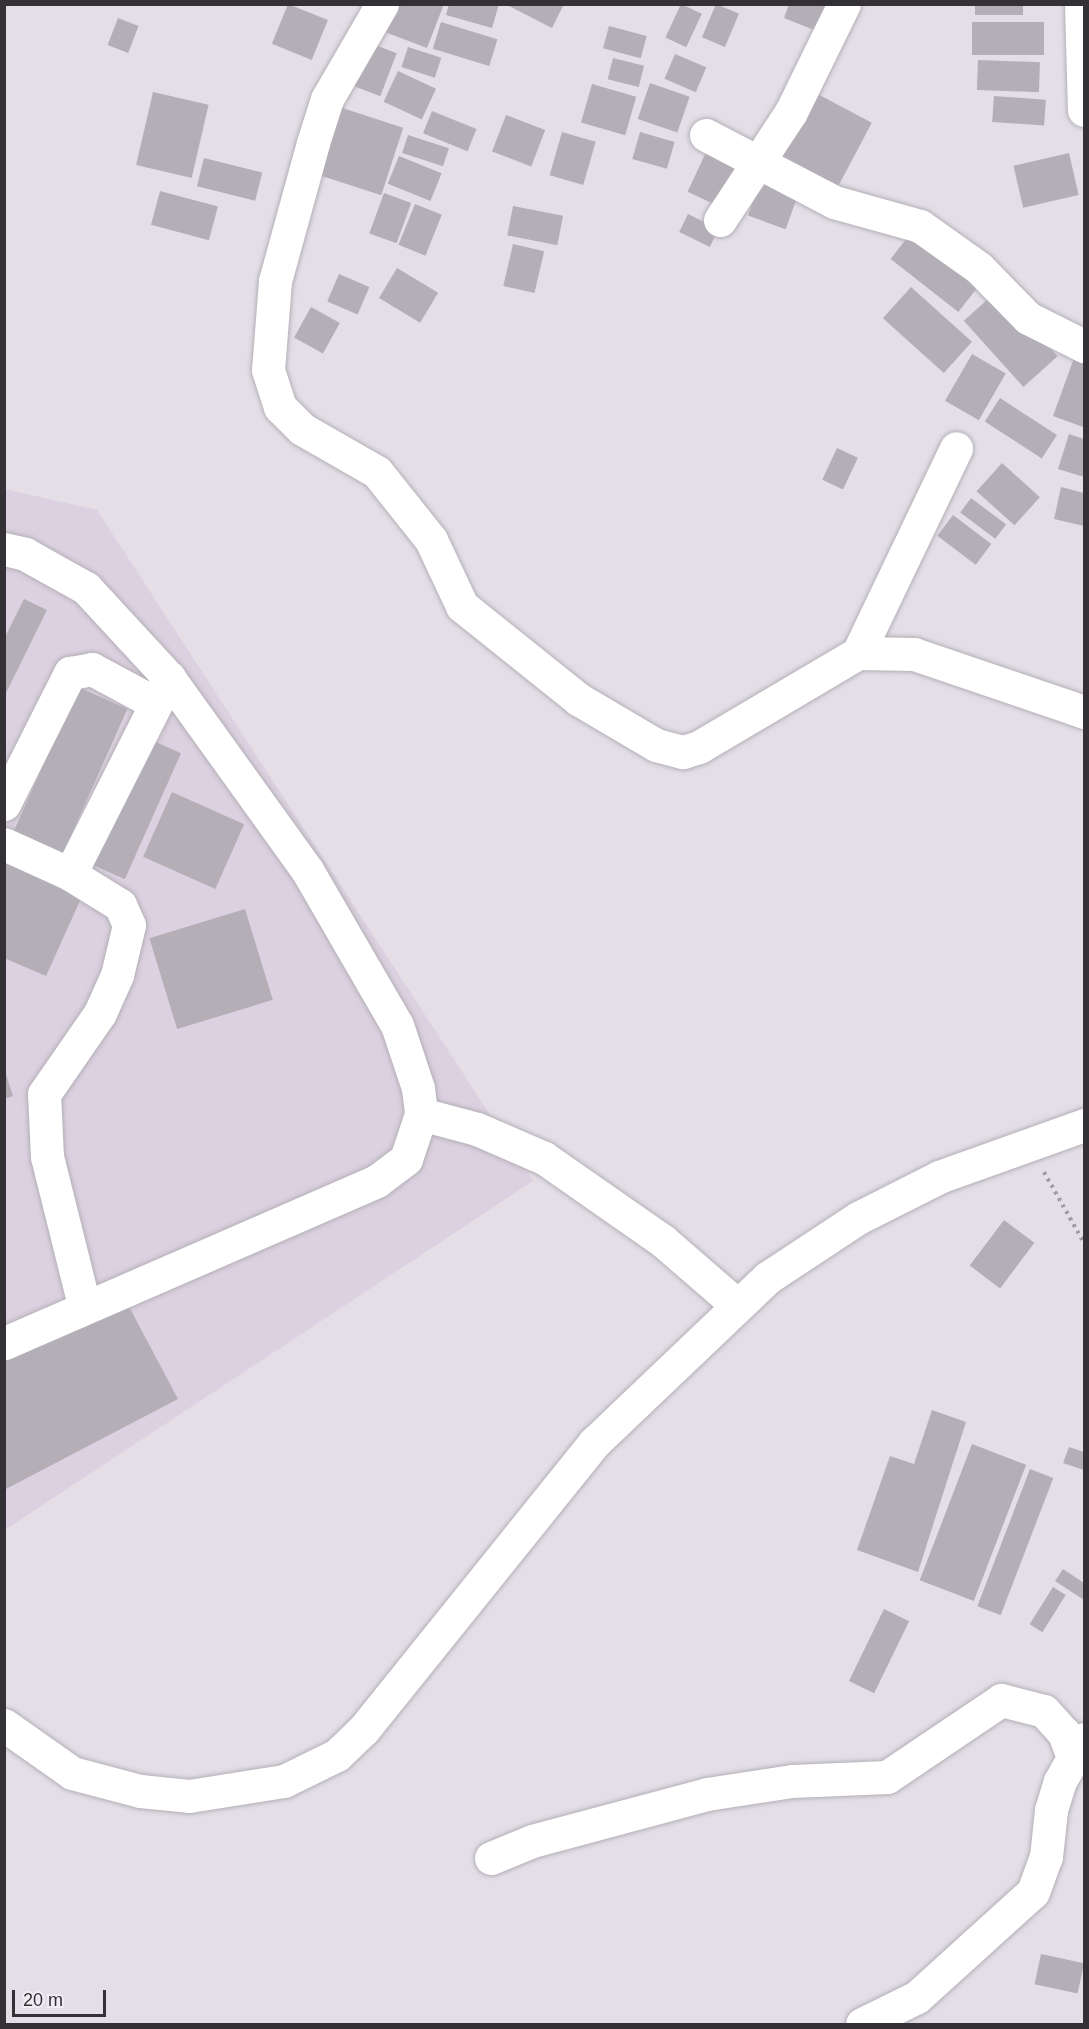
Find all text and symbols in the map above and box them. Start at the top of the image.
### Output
scale bar [15,1978,110,2016]
text: 20 m [23,1990,63,2010]

